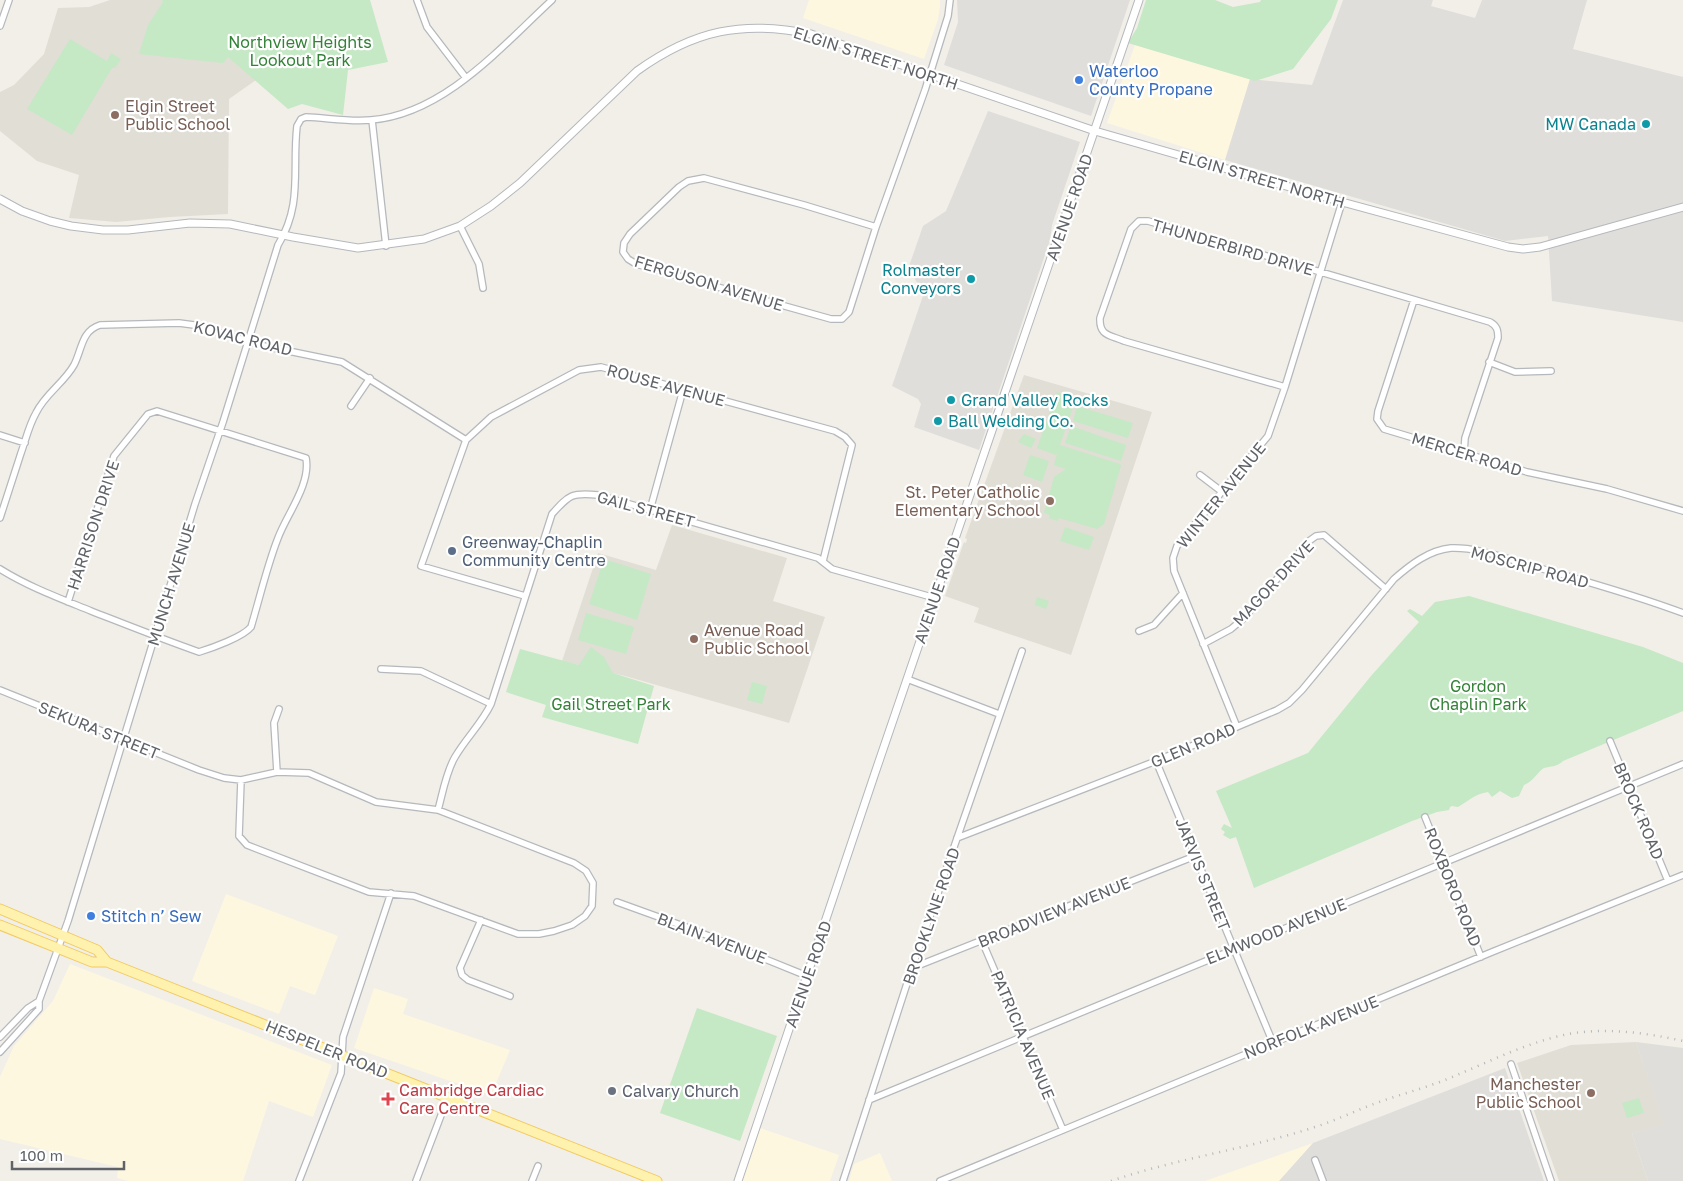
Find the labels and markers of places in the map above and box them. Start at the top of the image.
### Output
place label: Waterloo County Propane [1089,61,1213,99]
marker: Waterloo County Propane [1073,74,1085,86]
place label: Elgin Street Public School [125,96,230,134]
marker: Elgin Street Public School [109,109,121,121]
place label: MW Canada [1545,114,1636,134]
marker: MW Canada [1640,118,1652,130]
place label: Rolmaster Conveyors [880,260,961,298]
marker: Rolmaster Conveyors [965,273,977,285]
place label: Grand Valley Rocks [961,390,1108,410]
marker: Grand Valley Rocks [945,394,957,406]
place label: Ball Welding Co. [948,411,1074,431]
marker: Ball Welding Co. [932,415,944,427]
place label: St. Peter Catholic Elementary School [895,482,1040,520]
marker: St. Peter Catholic Elementary School [1044,495,1056,507]
place label: Greenway-Chaplin Community Centre [462,532,606,570]
marker: Greenway-Chaplin Community Centre [446,545,458,557]
place label: Avenue Road Public School [704,620,809,658]
marker: Avenue Road Public School [688,633,700,645]
place label: Stitch n’ Sew [101,906,201,926]
marker: Stitch n’ Sew [85,910,97,922]
place label: Manchester Public School [1476,1074,1581,1112]
place label: Cambridge Cardiac Care Centre [399,1080,545,1118]
place label: Calvary Church [622,1081,739,1101]
marker: Calvary Church [606,1085,618,1097]
marker: Manchester Public School [1585,1087,1597,1099]
marker: Cambridge Cardiac Care Centre [381,1092,395,1106]

